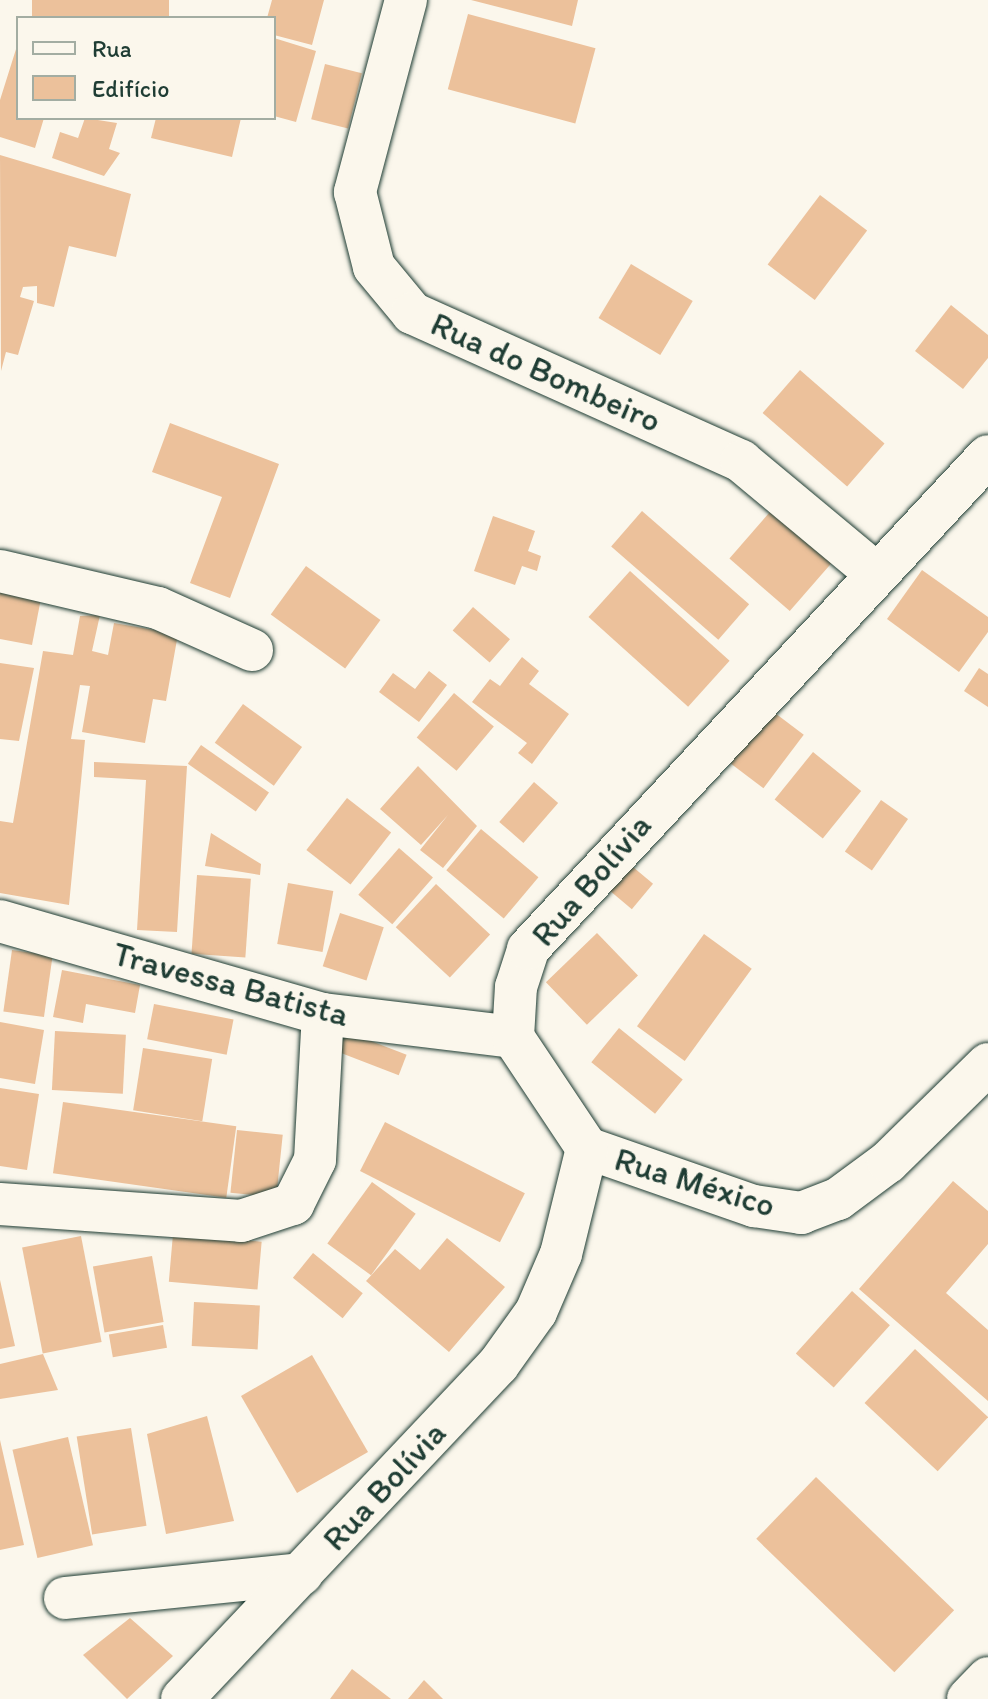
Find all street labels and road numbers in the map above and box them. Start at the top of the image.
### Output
street label: Rua do Bombeiro [424,303,668,441]
street label: Rua Bolívia [522,805,660,955]
street label: Travessa Batista [109,933,353,1035]
street label: Rua México [610,1138,780,1226]
street label: Rua Bolívia [313,1412,455,1560]

